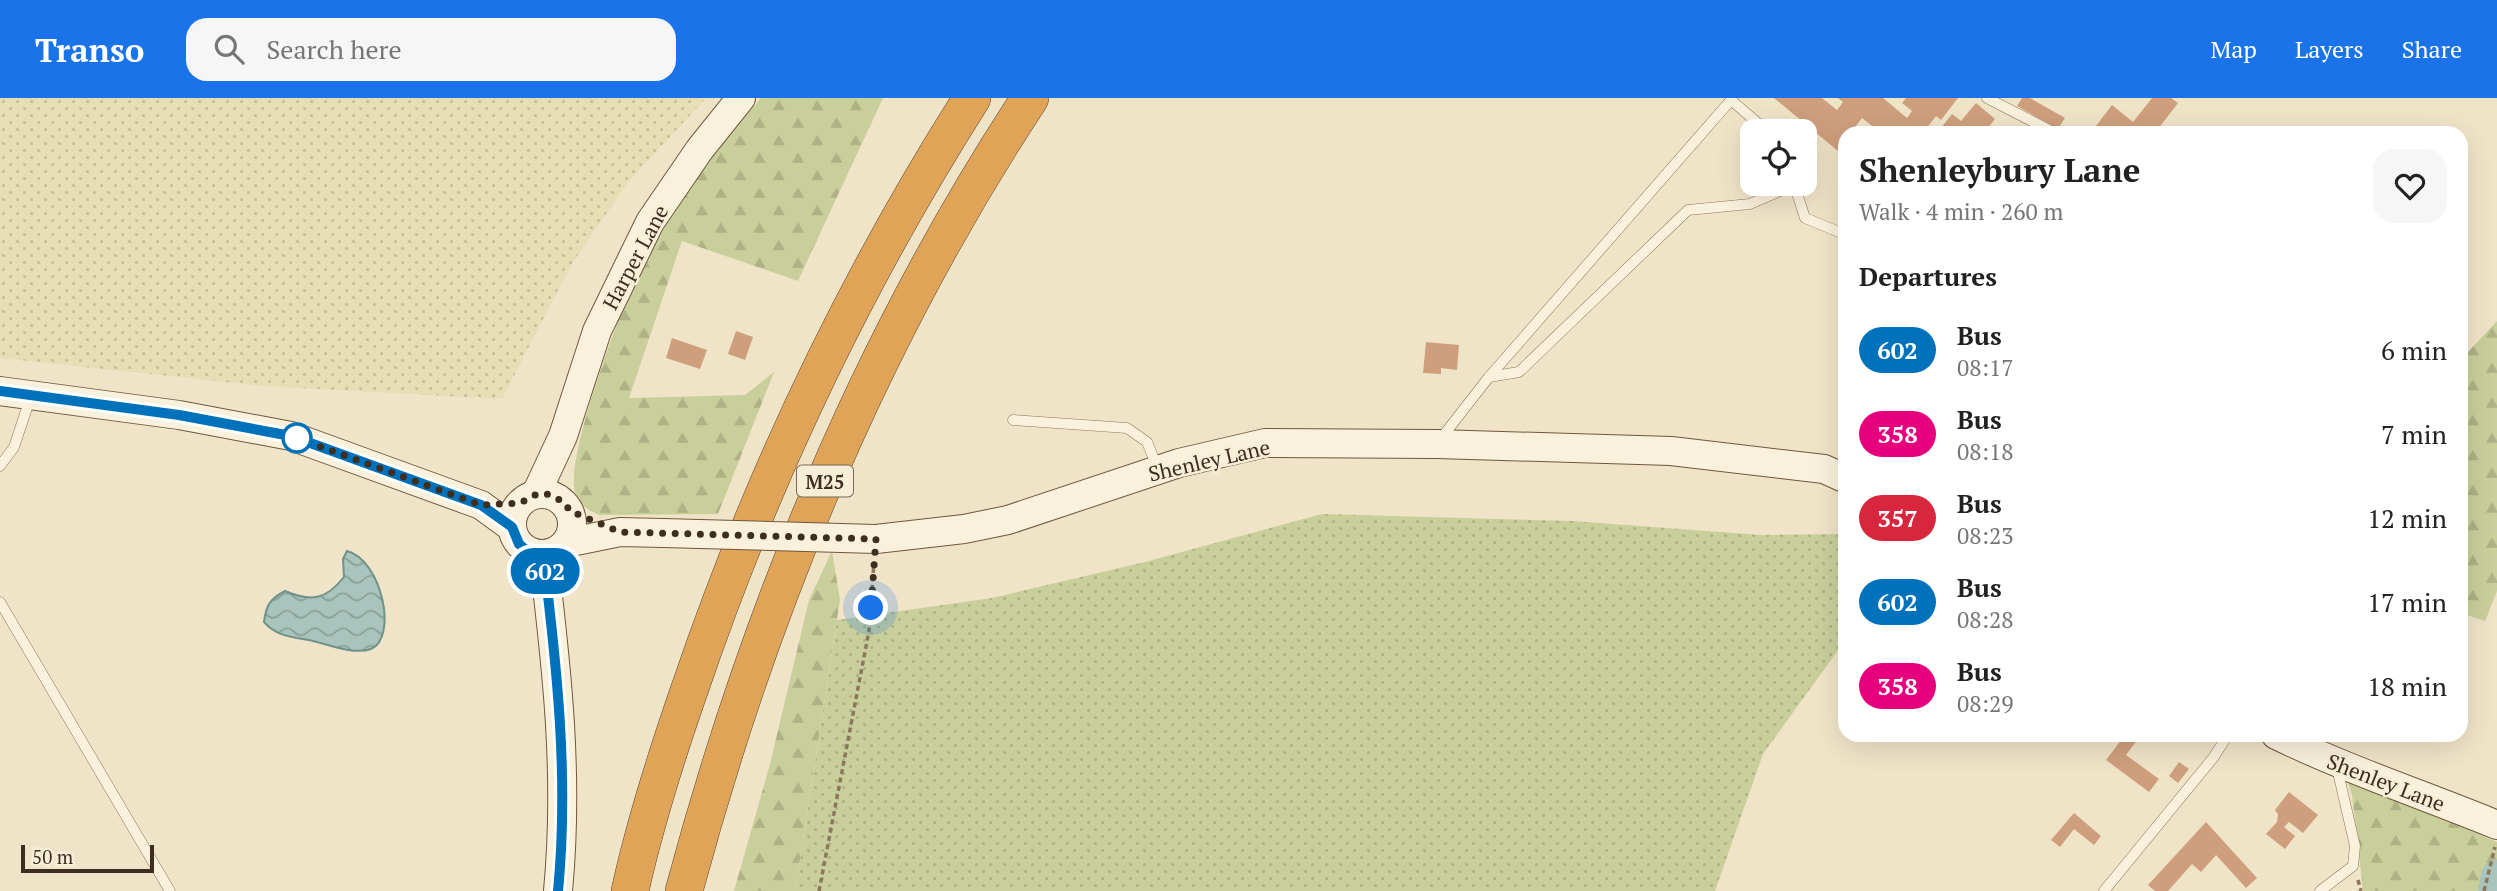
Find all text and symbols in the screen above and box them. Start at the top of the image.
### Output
search box [186,18,676,81]
text: Transo [35,28,144,71]
icon: search [210,30,248,68]
text: Search here [266,32,402,66]
text: Map [2210,33,2257,65]
text: Layers [2295,33,2364,65]
text: Share [2402,33,2462,65]
map controls [1740,119,1817,196]
button: locate [1740,119,1817,196]
text: Shenleybury Lane [1859,148,2140,191]
button: heart [2373,149,2447,223]
text: Walk · 4 min · 260 m [1859,196,2063,227]
street label: Harper Lane [596,200,674,314]
text: Departures [1859,259,1997,293]
text: Bus [1957,318,2002,352]
text: 6 min [2381,333,2447,367]
text: 602 [1877,334,1918,366]
text: 08:17 [1957,352,2014,383]
text: Bus [1957,402,2002,436]
text: 7 min [2381,417,2447,451]
text: 358 [1877,418,1918,450]
unlabelled marker [282,423,312,453]
street label: Shenley Lane [1145,432,1273,488]
text: 08:18 [1957,436,2014,467]
road number: M25 [797,466,853,496]
text: Bus [1957,486,2002,520]
text: 12 min [2367,501,2447,535]
text: 357 [1877,502,1918,534]
text: 08:23 [1957,520,2014,551]
line badge: 602 [505,548,585,594]
text: 602 [525,555,565,587]
text: Bus [1957,570,2002,604]
text: 17 min [2367,585,2447,619]
text: 602 [1877,586,1918,618]
your location [853,590,888,625]
text: 08:28 [1957,604,2014,635]
text: Bus [1957,654,2002,688]
text: 18 min [2367,669,2447,703]
text: 358 [1877,670,1918,702]
text: 08:29 [1957,688,2014,719]
street label: Shenley Lane [2323,747,2449,817]
scale bar [21,842,154,874]
text: 50 m [32,844,73,869]

